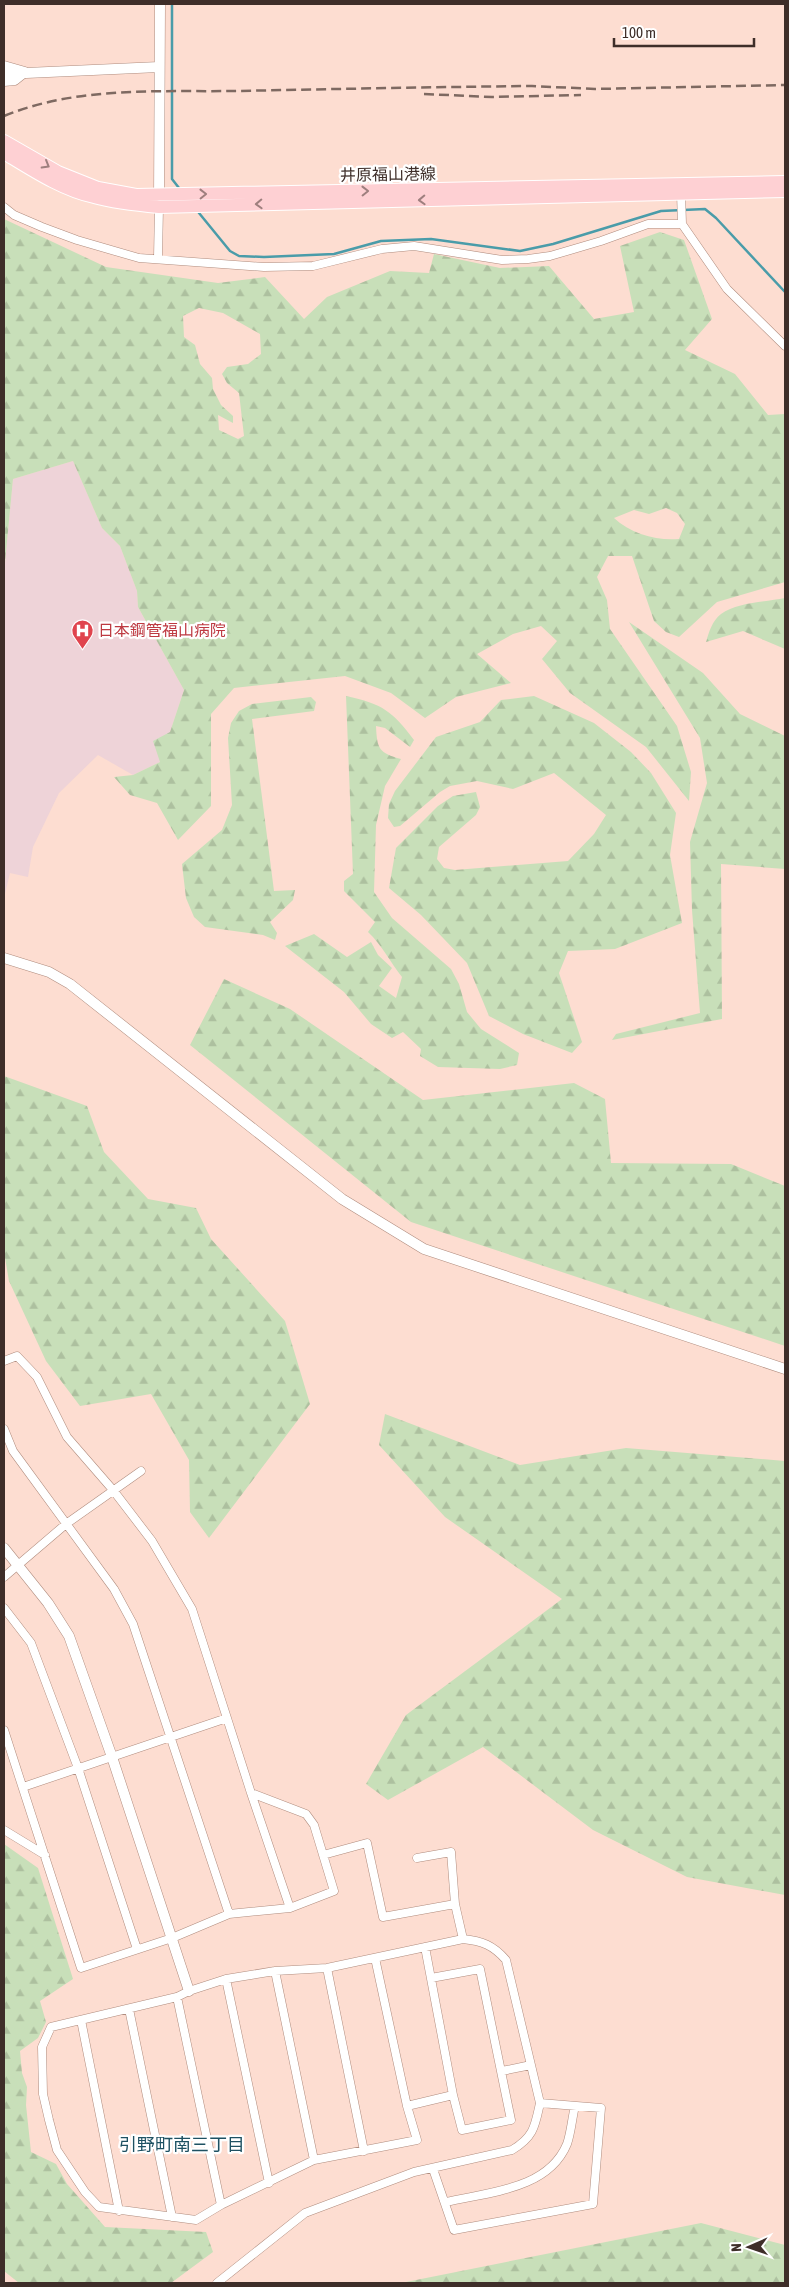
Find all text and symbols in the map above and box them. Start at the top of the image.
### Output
scale bar [614,15,754,47]
text: 100 m [622,24,656,41]
one-way arrow [41,159,50,169]
street label: 井原福山港線 [340,164,436,184]
one-way arrow [362,186,370,196]
one-way arrow [200,189,207,199]
one-way arrow [417,194,425,205]
one-way arrow [255,199,262,209]
hospital icon: 日本鋼管福山病院 [70,618,94,649]
place label: 日本鋼管福山病院 [98,621,226,639]
district label: 引野町南三丁目 [119,2134,245,2155]
north arrow [724,2222,774,2272]
text: N [728,2243,744,2252]

